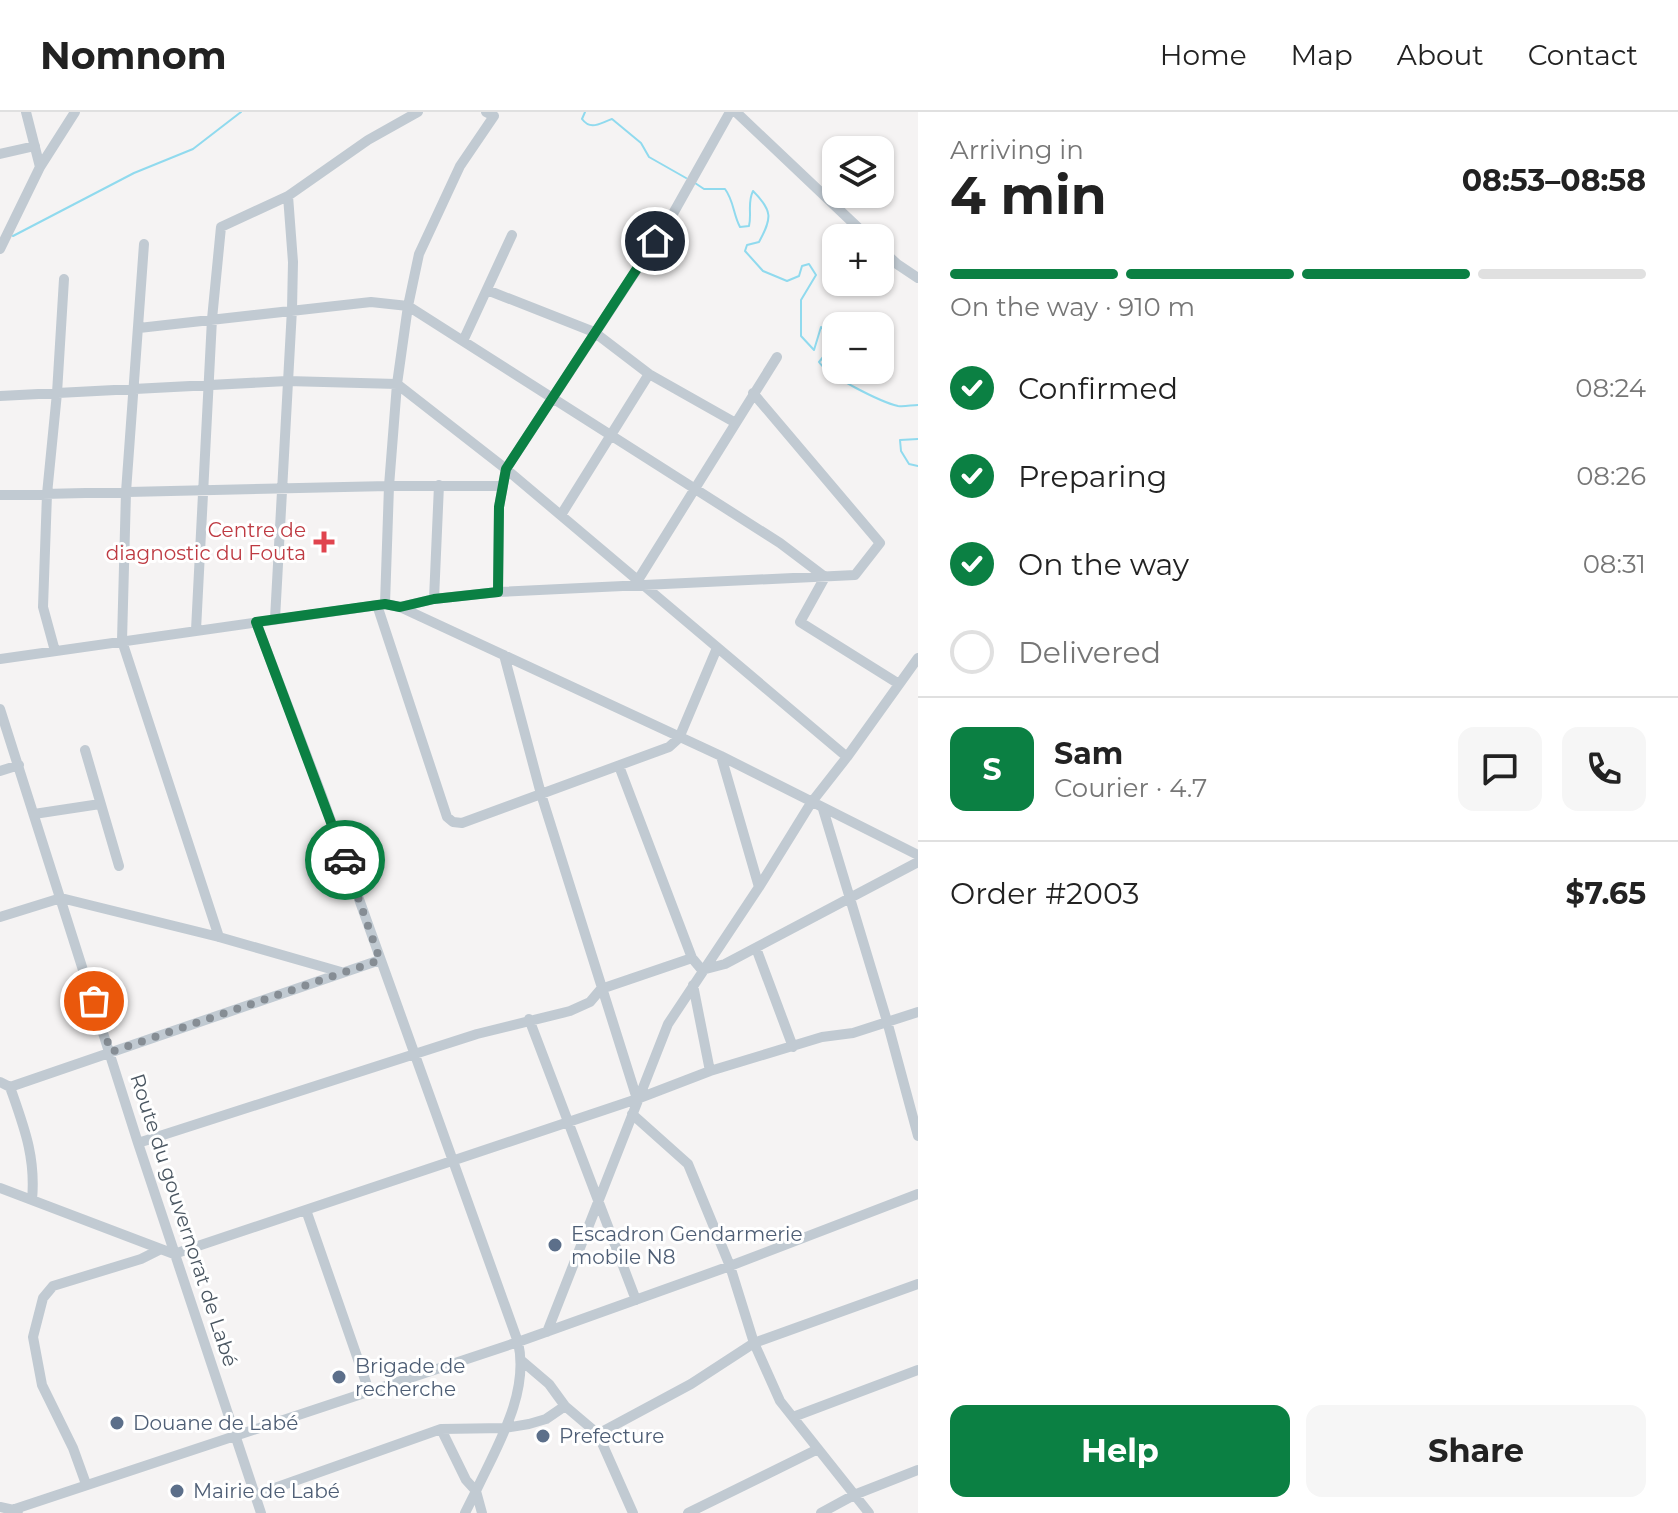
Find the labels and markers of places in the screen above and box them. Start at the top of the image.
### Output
pin [621,207,689,275]
place label: Centre de diagnostic du Fouta [106,518,306,565]
marker: Centre de diagnostic du Fouta [313,531,335,553]
pin [60,967,128,1035]
place label: Escadron Gendarmerie mobile N8 [571,1222,803,1269]
marker: Escadron Gendarmerie mobile N8 [546,1236,564,1254]
place label: Brigade de recherche [355,1354,465,1401]
marker: Brigade de recherche [330,1368,348,1386]
place label: Douane de Labé [133,1411,298,1435]
marker: Douane de Labé [108,1414,126,1432]
place label: Prefecture [559,1424,664,1448]
marker: Prefecture [534,1427,552,1445]
place label: Mairie de Labé [193,1479,340,1503]
marker: Mairie de Labé [168,1482,186,1500]

